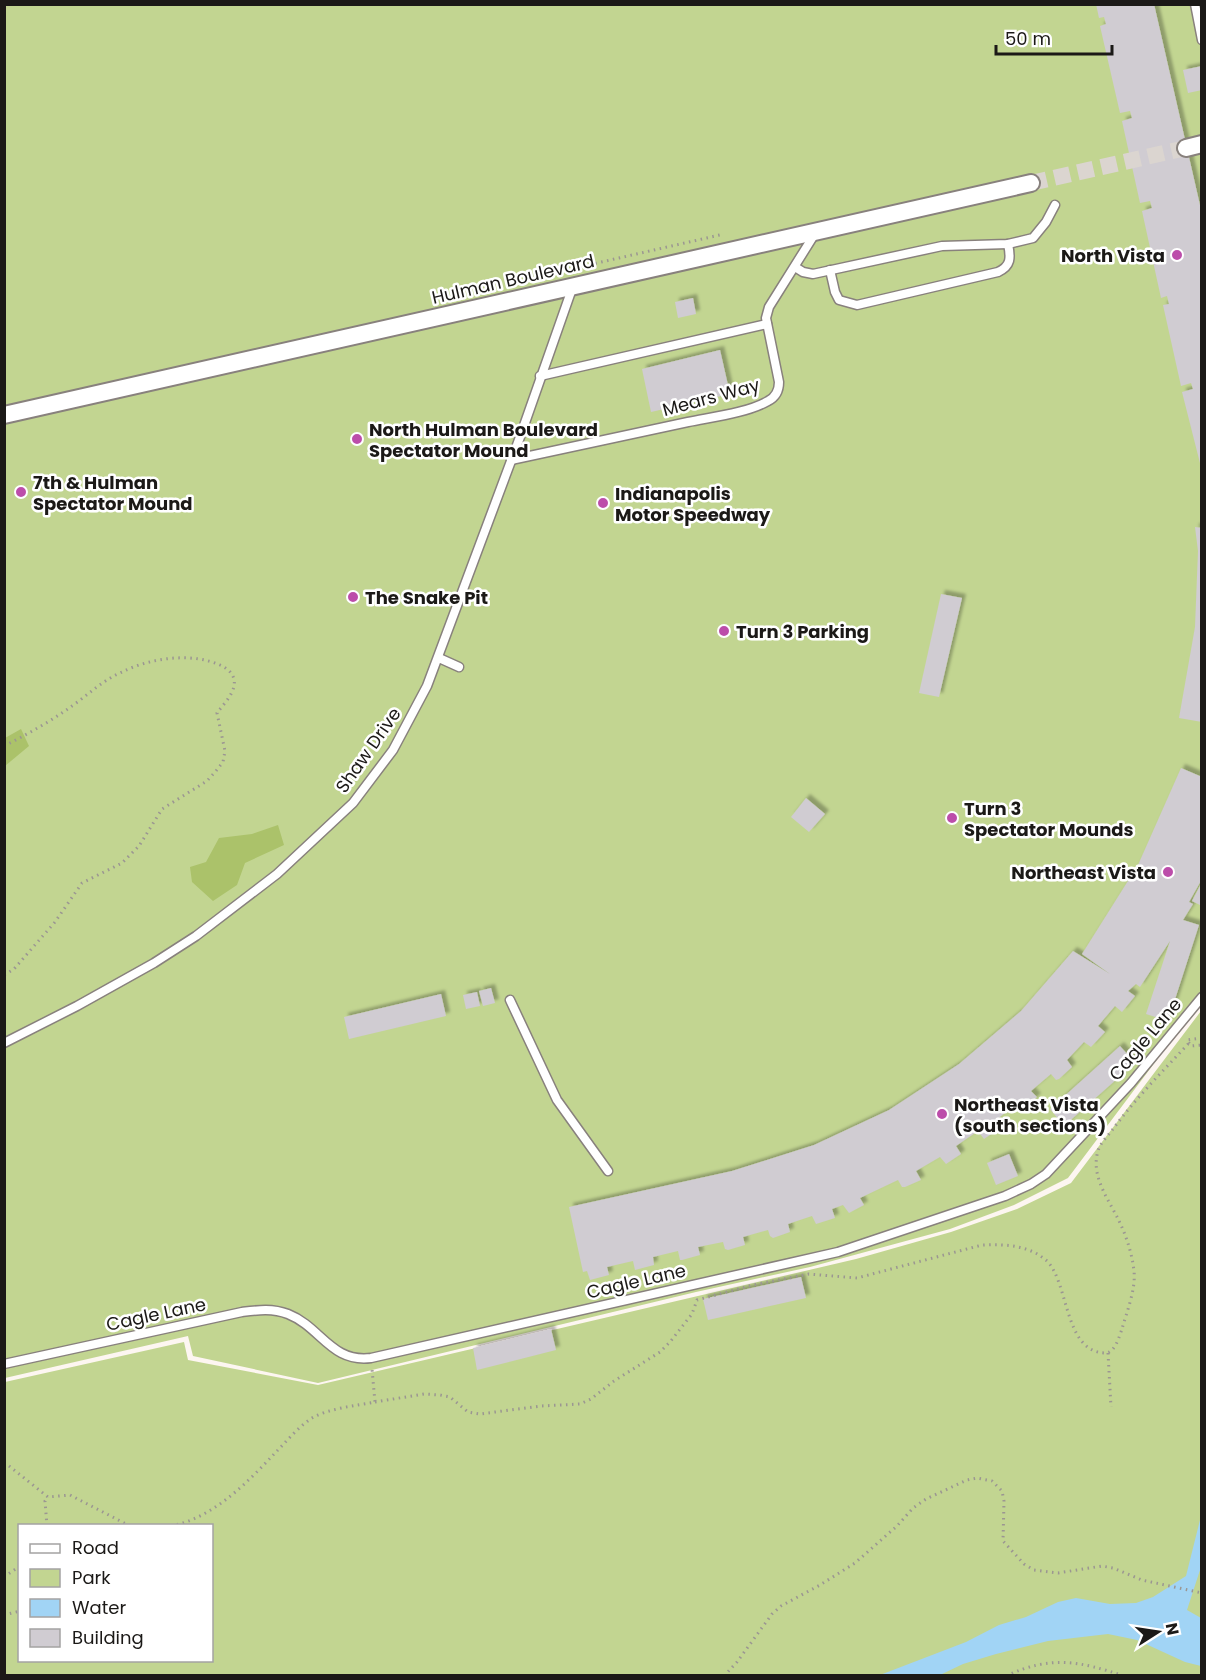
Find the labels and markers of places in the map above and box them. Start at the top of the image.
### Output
place label: North Vista [1061,243,1165,268]
marker: North Vista [1170,248,1184,262]
place label: North Hulman Boulevard Spectator Mound [369,417,598,463]
marker: North Hulman Boulevard Spectator Mound [350,432,364,446]
place label: 7th & Hulman Spectator Mound [33,470,193,516]
place label: Indianapolis Motor Speedway [615,481,771,527]
marker: 7th & Hulman Spectator Mound [14,485,28,499]
marker: Indianapolis Motor Speedway [596,496,610,510]
place label: The Snake Pit [365,585,488,610]
marker: The Snake Pit [346,590,360,604]
place label: Turn 3 Parking [736,619,869,644]
marker: Turn 3 Parking [717,624,731,638]
place label: Turn 3 Spectator Mounds [964,796,1134,842]
marker: Turn 3 Spectator Mounds [945,811,959,825]
place label: Northeast Vista [1011,860,1156,885]
marker: Northeast Vista [1161,865,1175,879]
place label: Northeast Vista (south sections) [954,1092,1106,1138]
marker: Northeast Vista (south sections) [935,1107,949,1121]

